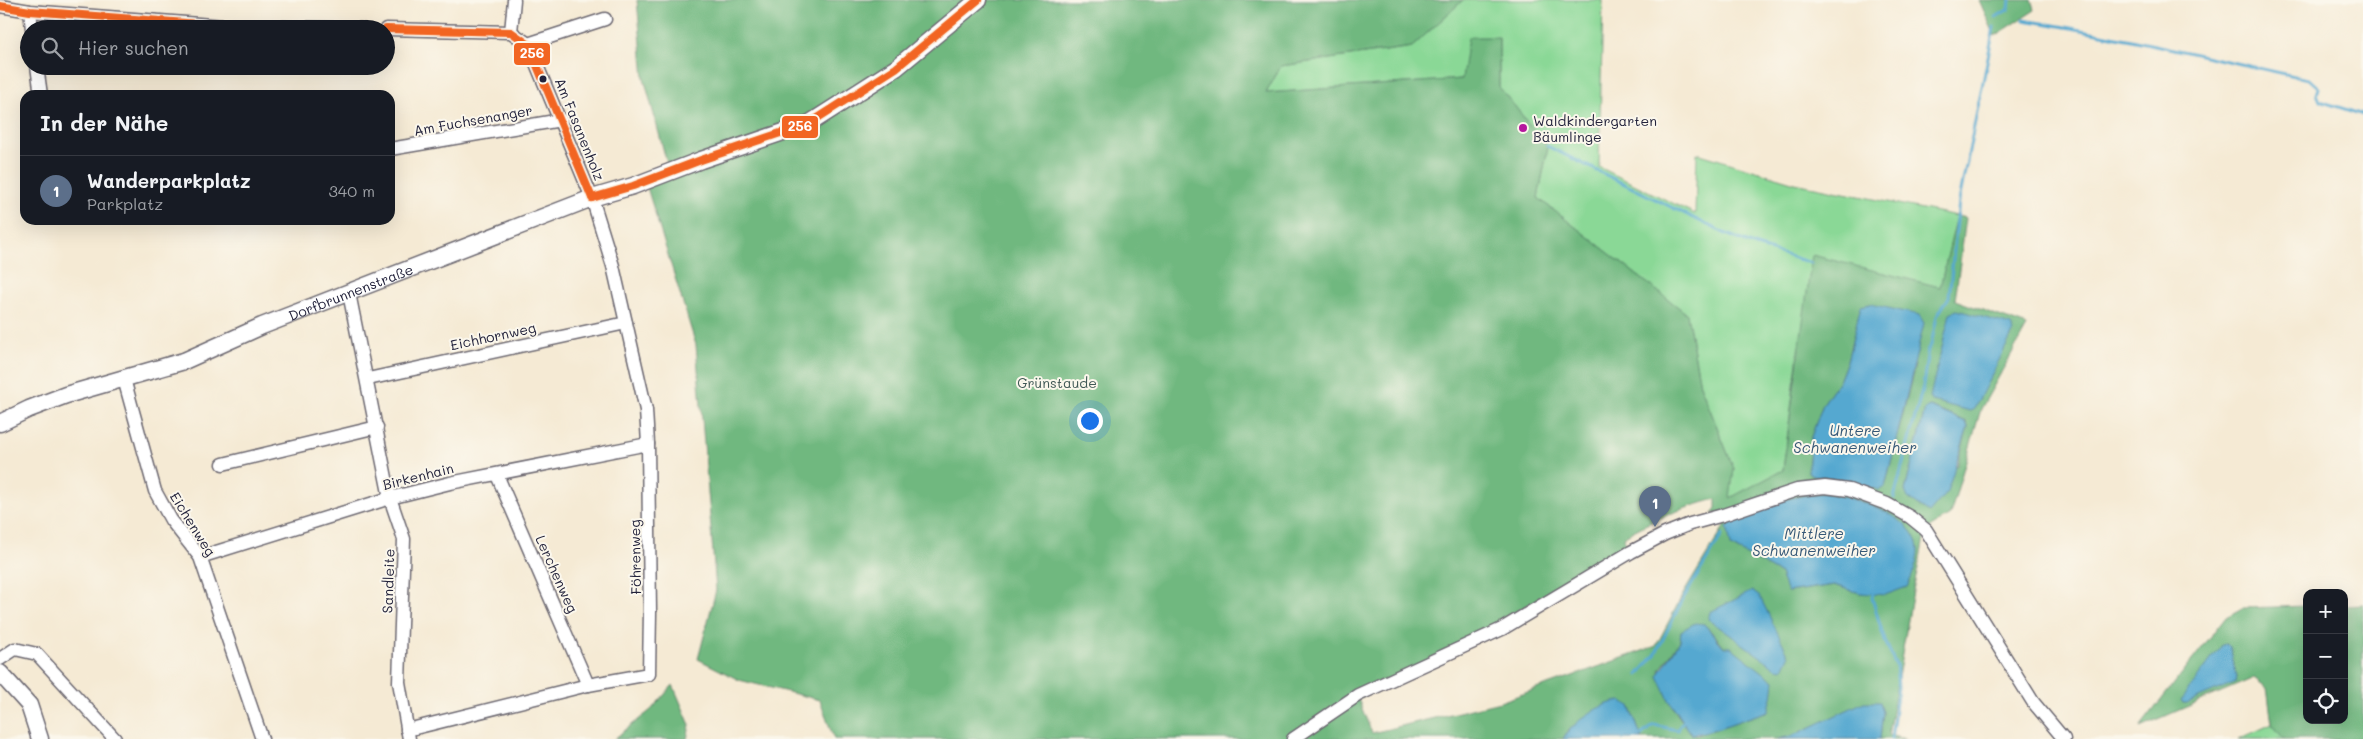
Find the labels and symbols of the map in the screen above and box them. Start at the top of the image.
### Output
line badge: 256 [513,42,551,66]
text: 256 [520,43,544,62]
unlabelled marker [538,74,548,84]
street label: Am Fasanenholz [551,75,609,183]
street label: Am Fuchsenanger [412,100,534,140]
place label: Waldkindergarten Bäumlinge [1533,111,1657,146]
line badge: 256 [781,115,819,139]
text: 256 [788,116,812,135]
marker: Waldkindergarten Bäumlinge [1517,122,1529,134]
street label: Dorfbrunnenstraße [285,259,416,324]
street label: Eichhornweg [448,318,538,354]
park label: Grünstaude [1017,373,1097,392]
your location [1077,408,1103,434]
water label: Untere Schwanenweiher [1793,420,1917,457]
street label: Birkenhain [381,458,455,494]
pin: 1 [1639,486,1671,527]
street label: Eichenweg [166,488,220,560]
street label: Föhrenweg [625,519,645,595]
water label: Mittlere Schwanenweiher [1752,523,1876,560]
street label: Lerchenweg [531,532,583,616]
street label: Sandleite [377,548,399,614]

